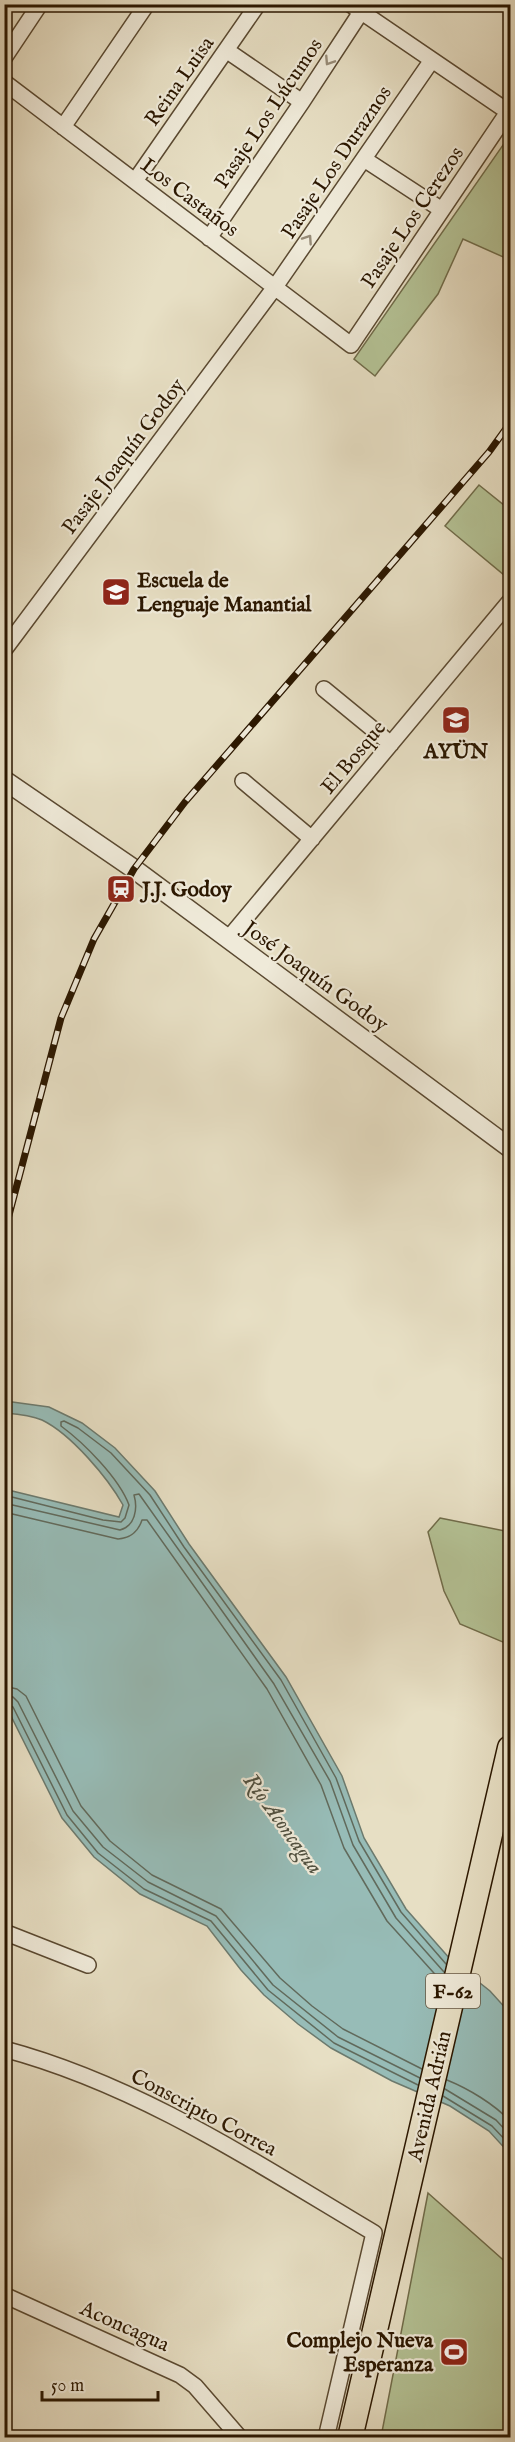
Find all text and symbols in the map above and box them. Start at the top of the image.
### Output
street label: Reina Luisa [139,31,222,132]
street label: Pasaje Los Lúcumos [209,33,330,194]
one-way arrow [325,54,336,65]
street label: Pasaje Los Duraznos [276,81,399,245]
street label: Pasaje Los Cerezos [356,142,471,294]
street label: Los Castaños [135,152,244,244]
one-way arrow [301,235,313,245]
street label: Pasaje Joaquín Godoy [57,373,192,540]
place label: Escuela de Lenguaje Manantial [137,568,313,619]
school or university icon: Escuela de Lenguaje Manantial [100,576,132,608]
school or university icon: AYÜN [440,704,472,736]
street label: El Bosque [315,715,393,801]
place label: AYÜN [423,739,488,766]
station icon: J.J. Godoy [105,873,137,905]
place label: J.J. Godoy [139,877,232,904]
street label: José Joaquín Godoy [236,914,393,1039]
water label: Río Aconcagua [236,1768,329,1880]
road number: F-62 [426,1974,480,2008]
street label: Avenida Adrián [402,2028,459,2165]
street label: Conscripto Correa [125,2063,282,2164]
street label: Aconcagua [75,2295,174,2359]
place label: Complejo Nueva Esperanza [287,2328,434,2379]
sports icon: Complejo Nueva Esperanza [438,2336,470,2368]
scale bar [42,2364,158,2402]
text: 50 m [51,2375,84,2398]

